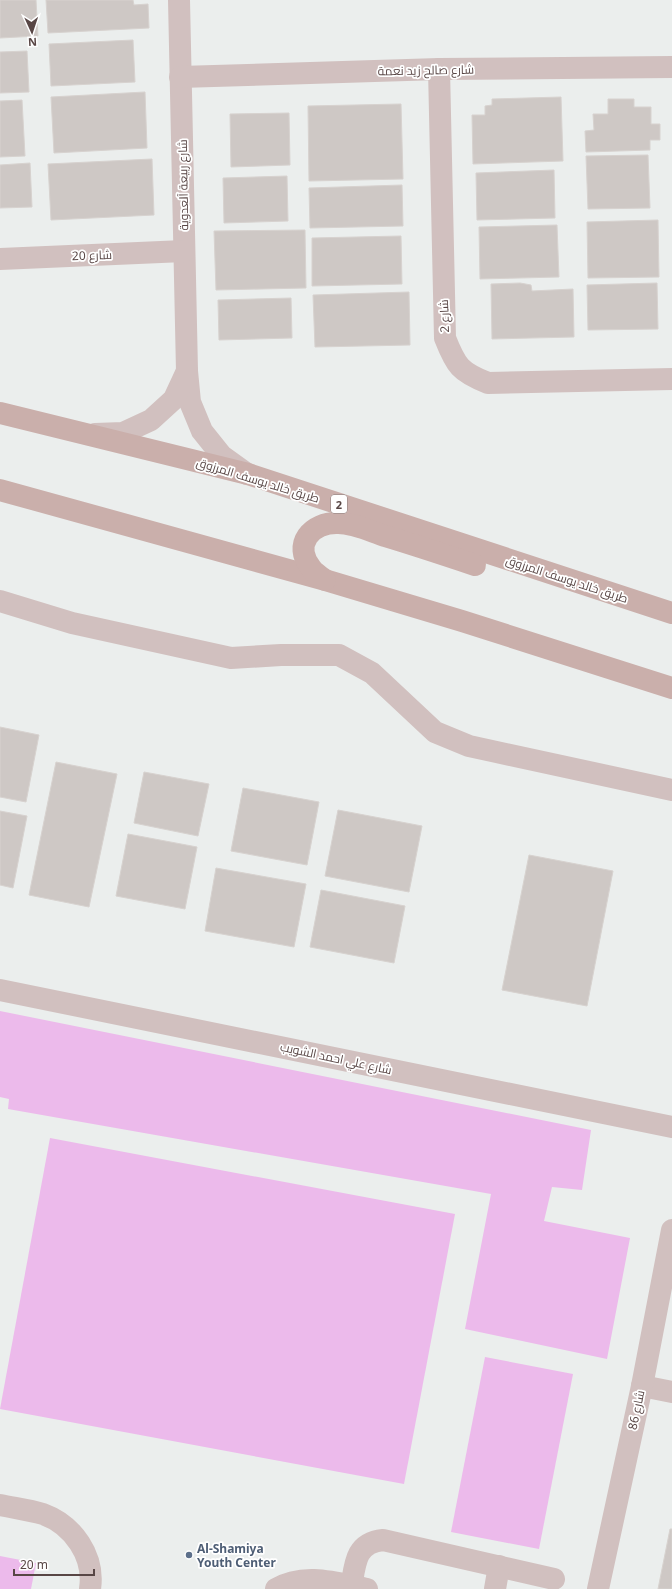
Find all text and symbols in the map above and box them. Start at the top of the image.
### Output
north arrow [12,12,52,52]
text: N [28,35,37,50]
street label: شارع صالح زيد نعمة [378,61,474,79]
street label: شارع ربيعة آلعدوية [174,139,192,231]
street label: شارع 20 [72,246,112,264]
street label: شارع 2 [435,299,453,333]
street label: طريق خالد يوسف المرزوق [194,453,322,507]
road number: 2 [331,495,347,513]
street label: طريق خالد يوسف المرزوق [504,551,630,607]
street label: شارع علي احمد الشويب [278,1038,393,1080]
street label: شارع 86 [624,1389,648,1431]
place label: Al-Shamiya Youth Center [197,1540,276,1571]
marker: Al-Shamiya Youth Center [184,1550,194,1560]
scale bar [14,1551,94,1577]
text: 20 m [20,1556,48,1573]

